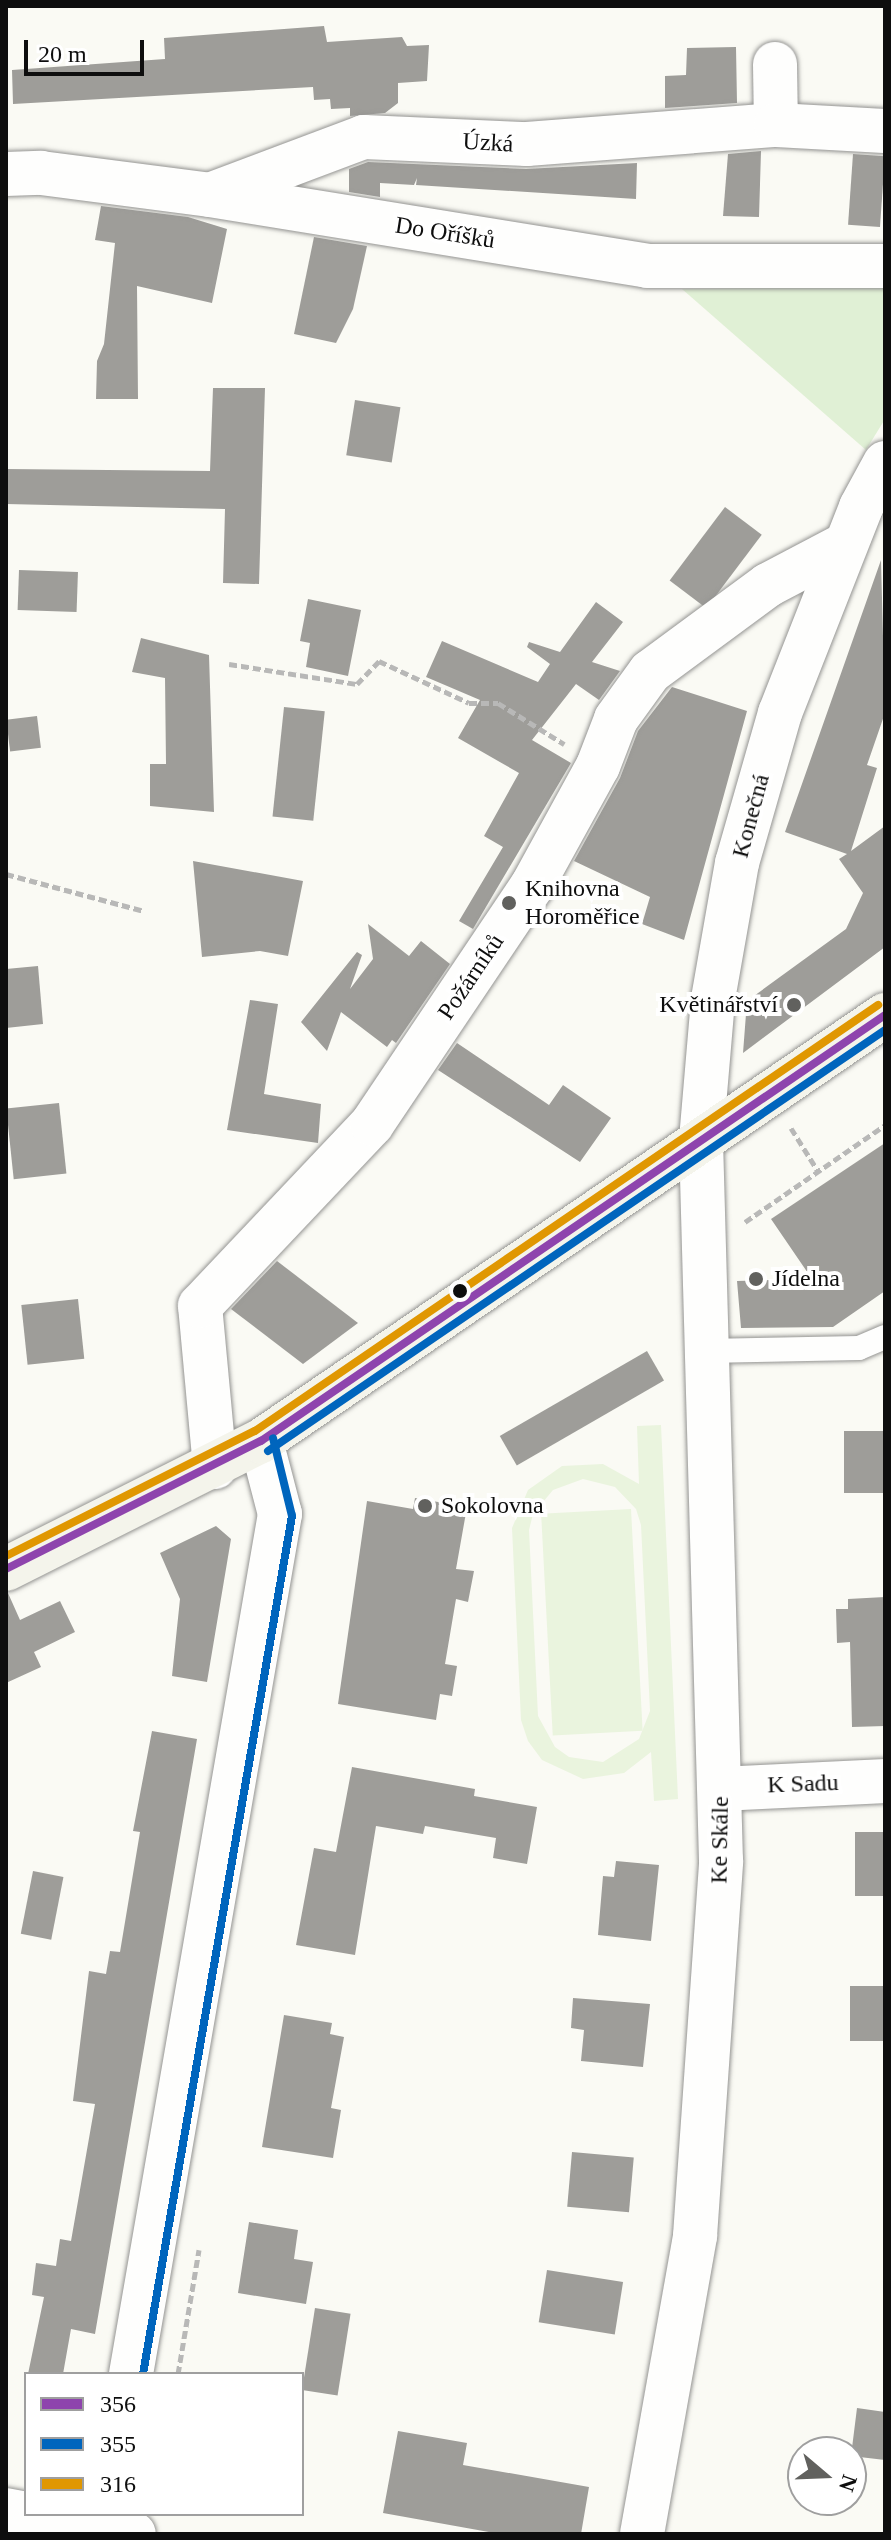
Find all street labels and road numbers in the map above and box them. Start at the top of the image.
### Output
street label: Úzká [462,127,514,159]
street label: Do Oříšků [393,211,497,255]
street label: Konečná [726,771,776,861]
street label: Požárníků [432,929,510,1025]
street label: K Sadu [767,1768,839,1800]
street label: Ke Skále [705,1796,735,1884]

